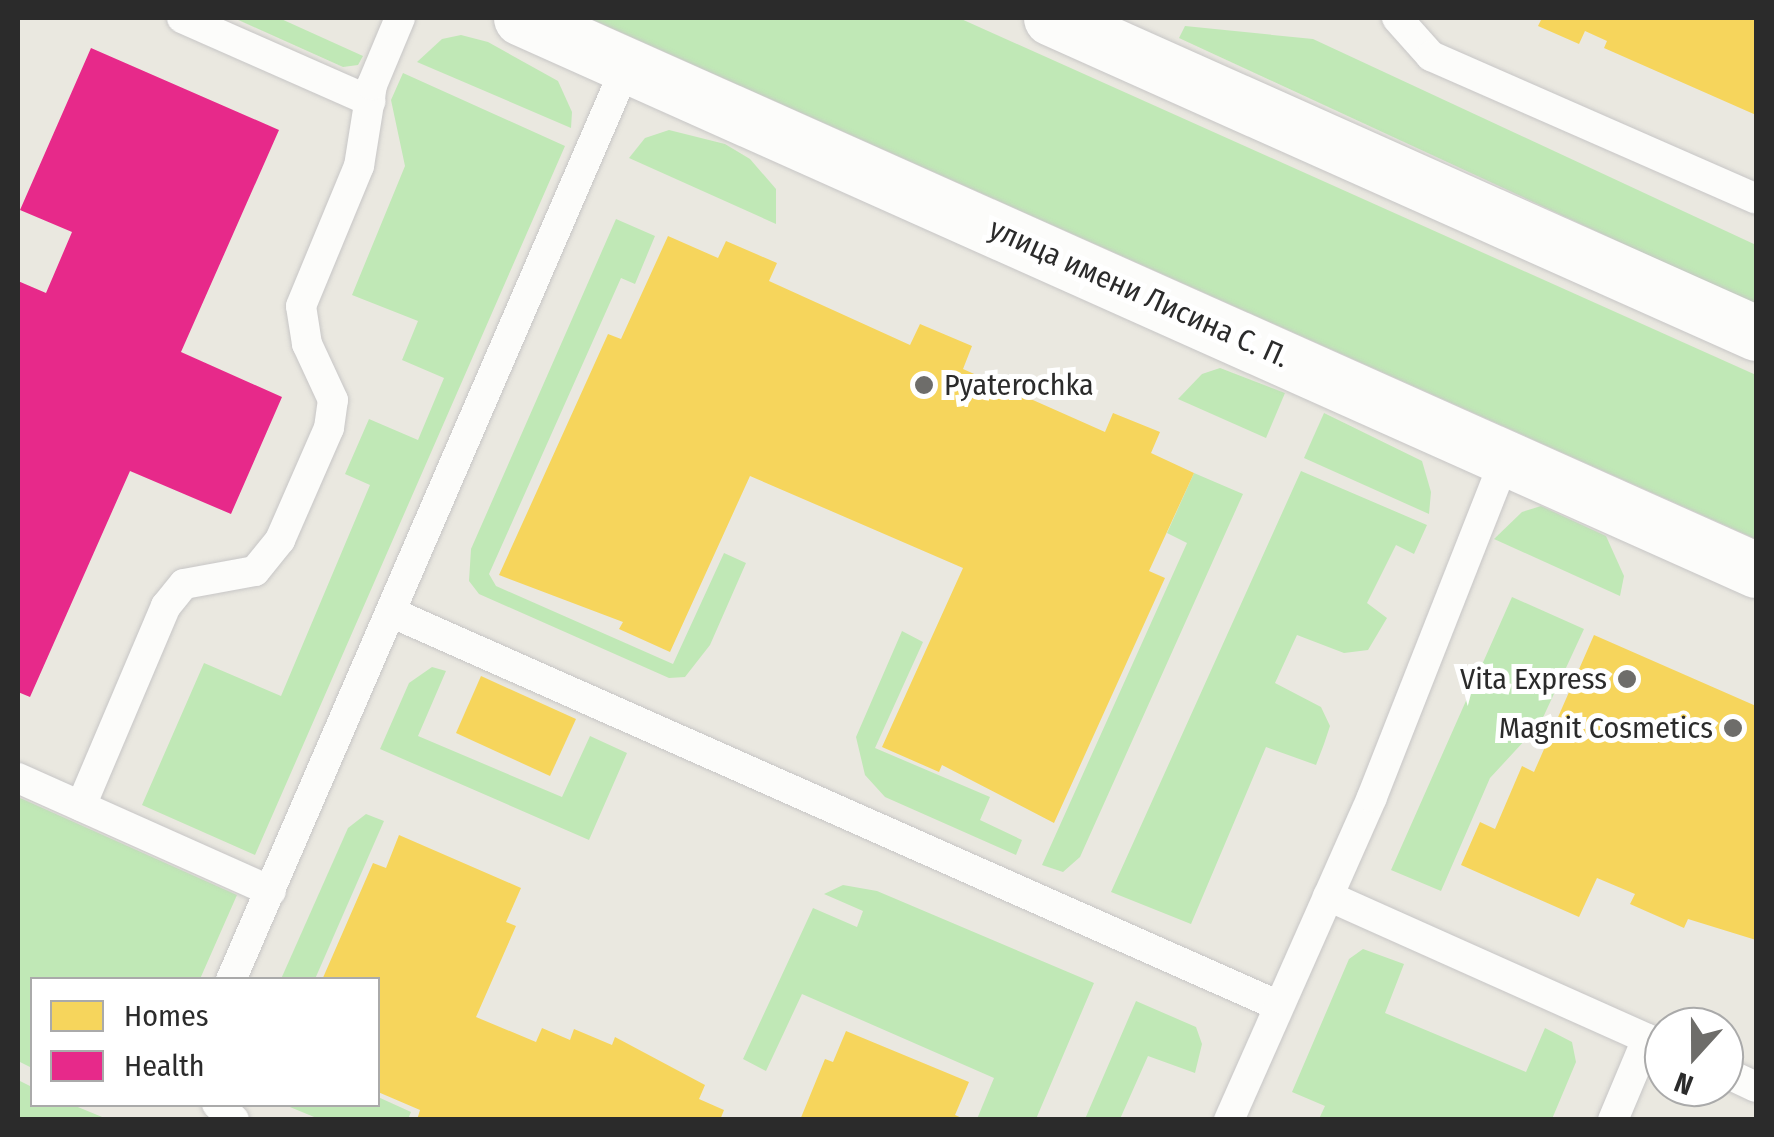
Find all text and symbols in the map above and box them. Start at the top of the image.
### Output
street label: улица имени Лисина С. П. [984,211,1294,375]
place label: Pyaterochka [944,367,1094,403]
marker: Pyaterochka [913,374,935,396]
place label: Vita Express [1460,661,1607,697]
marker: Vita Express [1616,668,1638,690]
place label: Magnit Cosmetics [1499,710,1713,746]
marker: Magnit Cosmetics [1722,717,1744,739]
legend [30,977,380,1107]
text: Homes [124,998,209,1034]
north arrow [1644,1007,1744,1107]
text: Health [124,1048,205,1084]
text: N [1670,1065,1698,1102]

